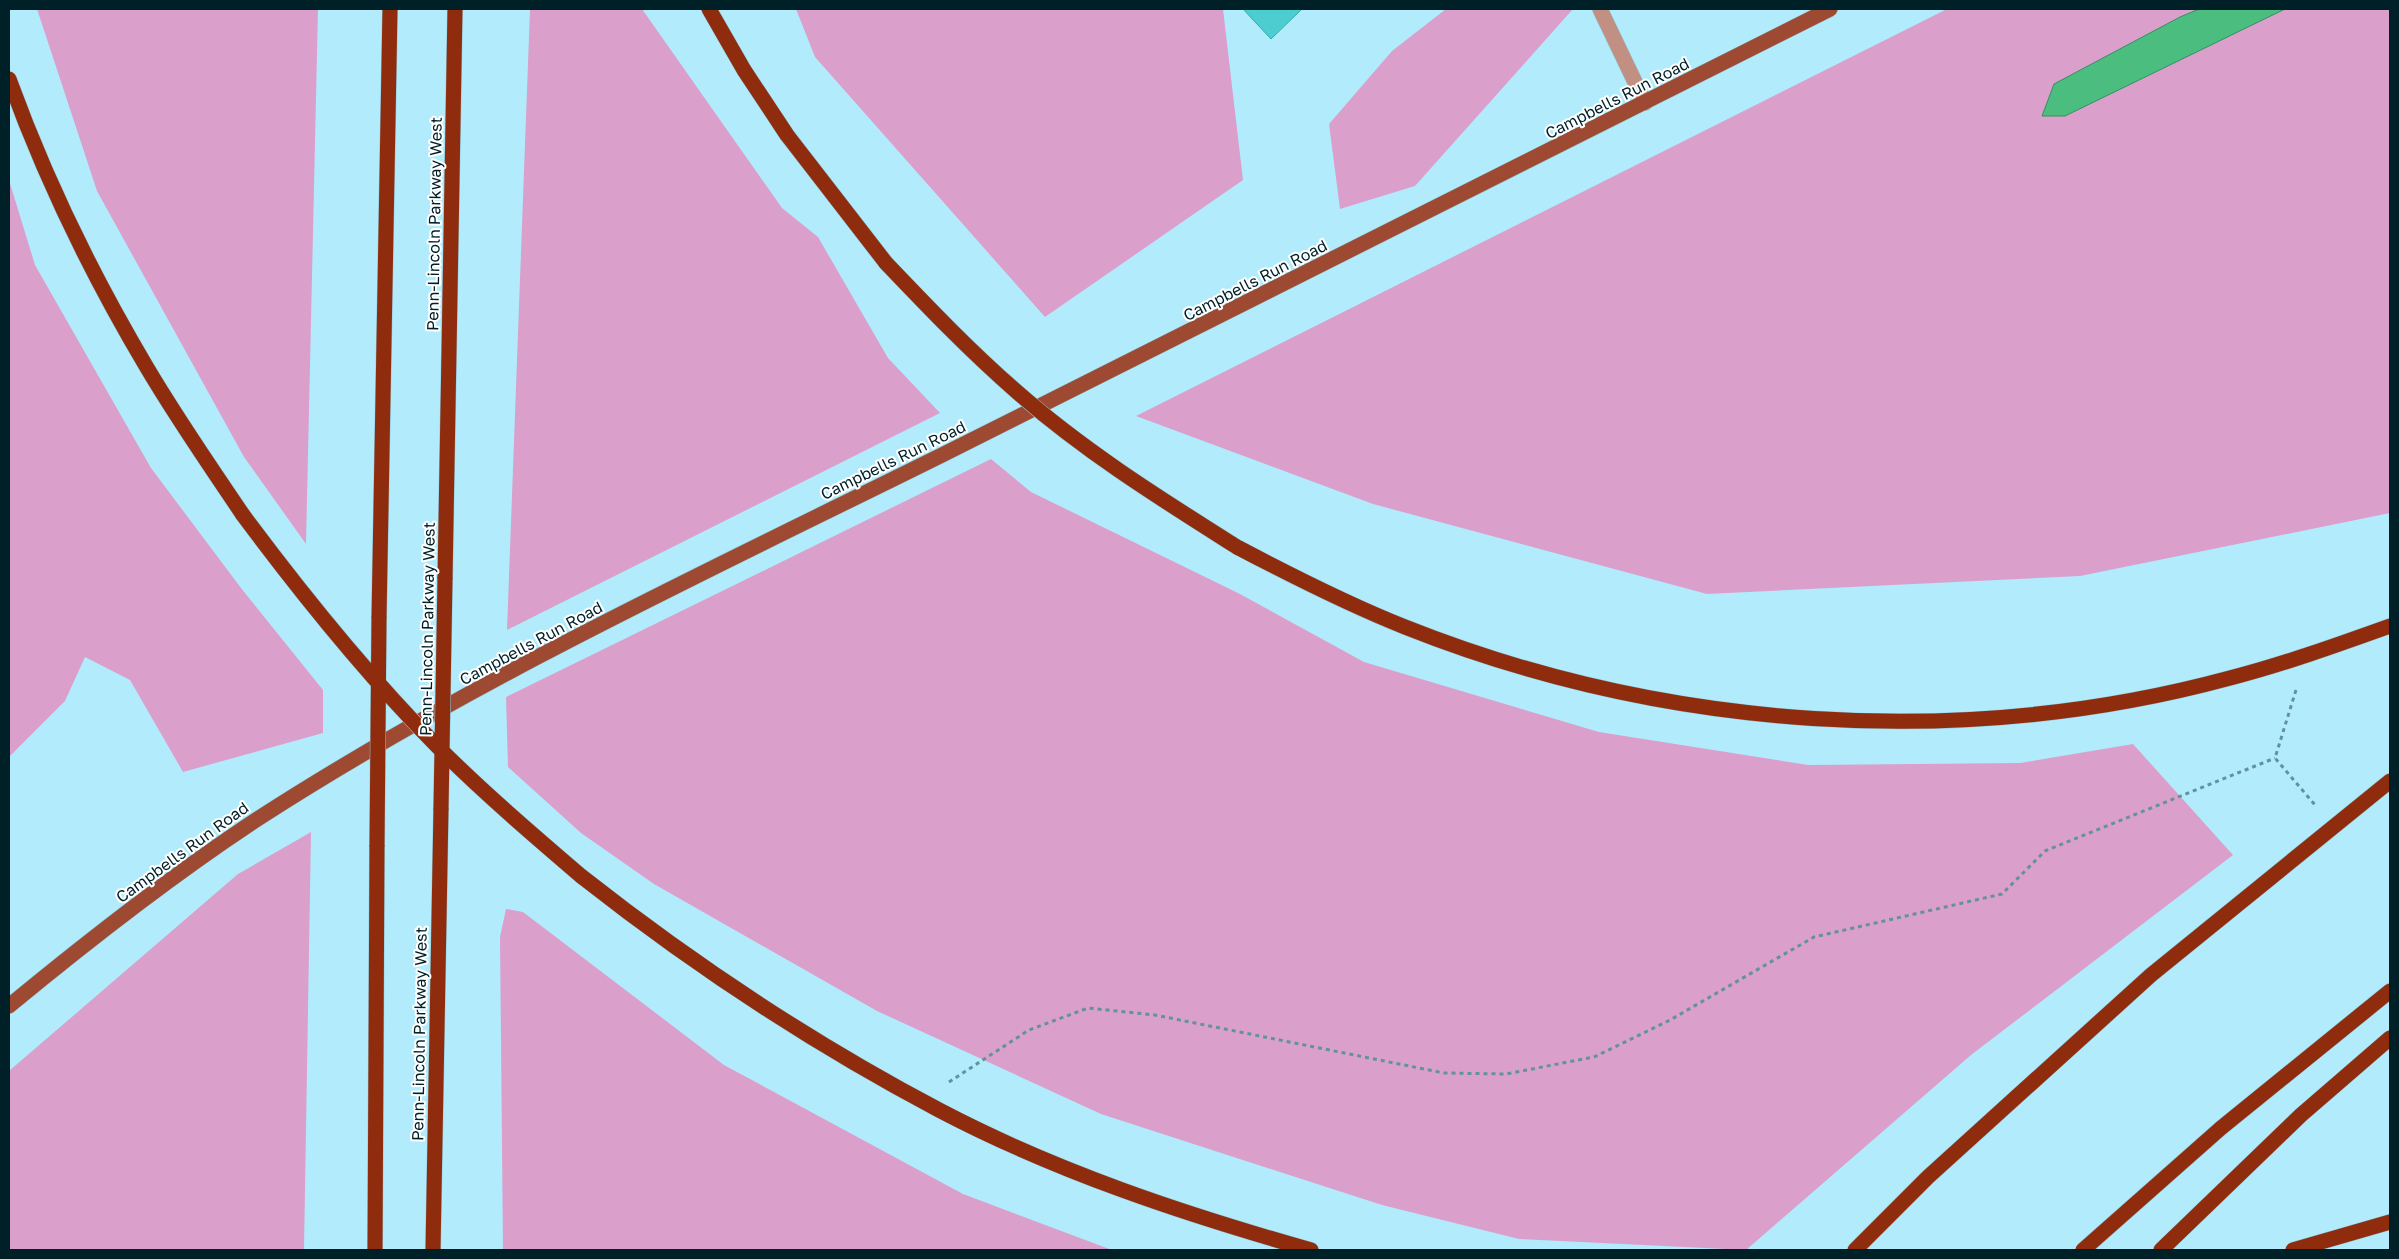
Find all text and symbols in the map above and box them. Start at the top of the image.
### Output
street label: Campbells Run Road [1542,53,1692,143]
street label: Penn-Lincoln Parkway West [422,117,446,331]
street label: Campbells Run Road [1180,235,1330,325]
street label: Campbells Run Road [817,416,969,504]
street label: Penn-Lincoln Parkway West [415,522,439,736]
street label: Campbells Run Road [456,597,606,689]
street label: Campbells Run Road [112,797,252,907]
street label: Penn-Lincoln Parkway West [407,927,431,1141]

